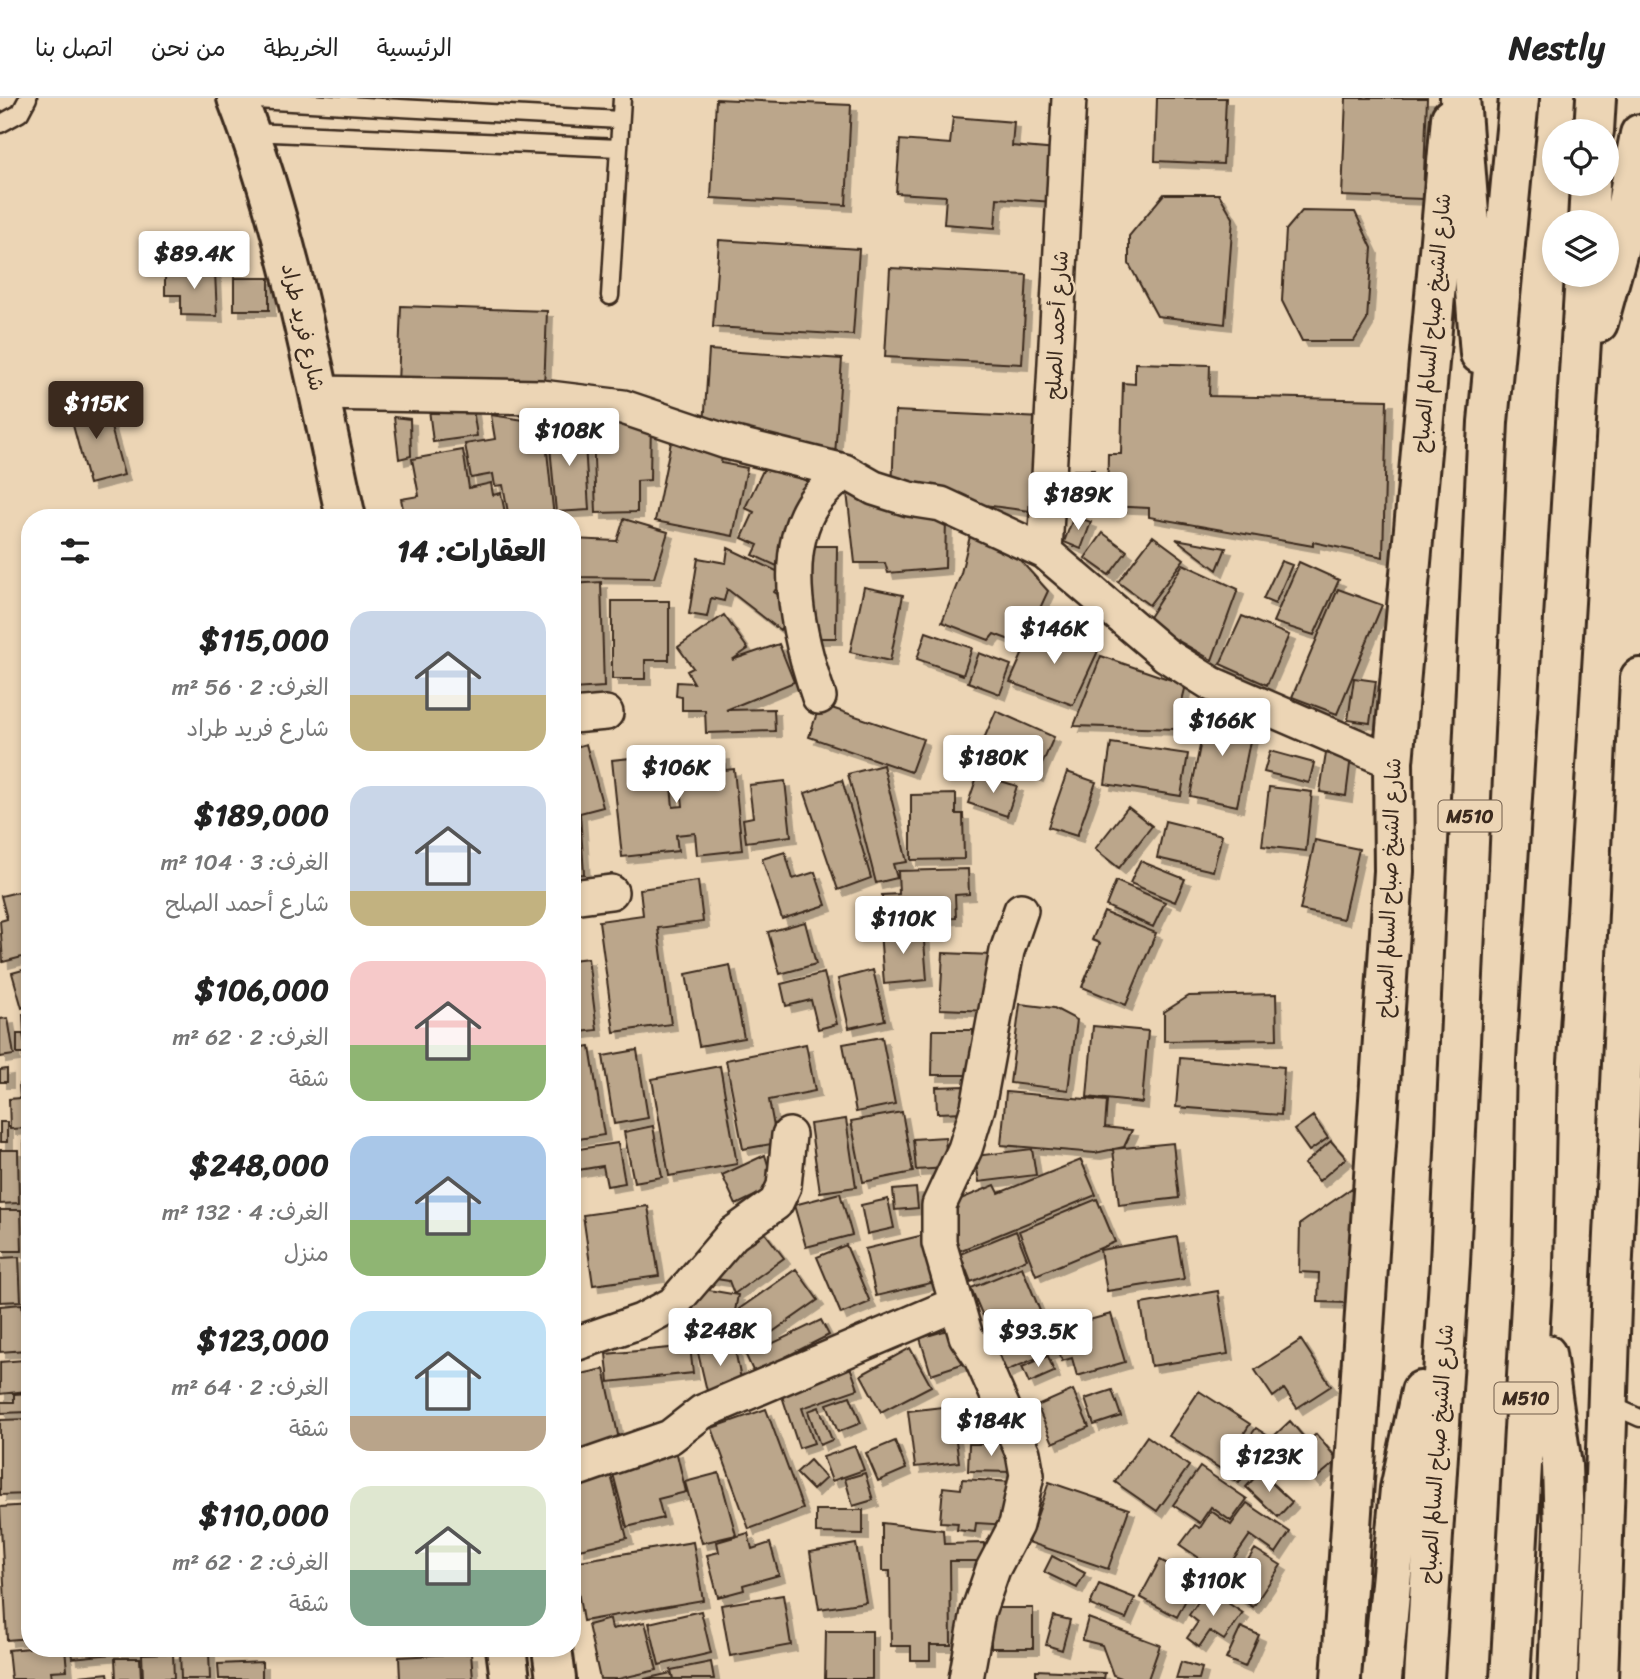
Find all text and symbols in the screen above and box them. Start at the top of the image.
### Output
text: Nestly [1509,19,1605,77]
text: اتصل بنا [35,27,113,69]
text: من نحن [151,27,226,69]
text: الخريطة [264,27,339,69]
text: الرئيسية [377,27,452,69]
map controls [1542,119,1619,287]
button: locate [1542,119,1619,196]
street label: شارع الشيخ صباح السالم الصباح [1402,191,1462,455]
button: layers [1542,210,1619,287]
pin: $89.4K [137,232,251,291]
text: $89.4K [155,233,233,274]
street label: شارع أحمد الصلح [1034,249,1080,401]
street label: شارع فريد طراد [270,259,336,395]
pin: $115K [47,382,145,441]
text: $115K [64,383,128,424]
pin: $108K [520,408,618,468]
text: $108K [535,410,603,451]
pin: $189K [1029,472,1127,532]
text: $189K [1044,474,1112,515]
text: العقارات: 14 [397,524,546,578]
icon: filters [56,532,94,570]
pin: $146K [1005,606,1103,666]
text: $146K [1021,608,1087,649]
text: $115,000 [200,613,329,667]
icon: home [406,639,490,723]
text: الغرف: 2 · 56 m² [172,667,329,708]
pin: $166K [1173,698,1271,758]
text: $166K [1189,700,1255,741]
text: شارع فريد طراد [186,708,329,749]
pin: $180K [944,736,1042,795]
text: $180K [959,737,1027,778]
pin: $106K [627,746,725,805]
text: $106K [643,747,709,788]
street label: شارع الشيخ صباح السالم الصباح [1365,757,1413,1019]
text: $189,000 [194,788,329,842]
road number: M510 [1438,800,1502,832]
icon: home [406,814,490,898]
text: الغرف: 3 · 104 m² [161,842,329,883]
text: شارع أحمد الصلح [165,883,329,924]
pin: $110K [854,896,952,956]
text: $110K [871,898,935,939]
text: $106,000 [195,963,329,1017]
icon: home [406,989,490,1073]
text: الغرف: 2 · 62 m² [173,1017,329,1058]
text: شقة [289,1058,329,1099]
text: $248,000 [190,1138,329,1192]
icon: home [406,1164,490,1248]
text: الغرف: 4 · 132 m² [162,1192,329,1233]
text: منزل [284,1233,329,1274]
pin: $248K [671,1308,769,1368]
text: $248K [685,1310,755,1351]
pin: $93.5K [981,1310,1095,1369]
text: $93.5K [999,1311,1077,1352]
text: $123,000 [197,1313,329,1367]
street label: شارع الشيخ صباح السالم الصباح [1409,1323,1465,1585]
icon: home [406,1339,490,1423]
text: الغرف: 2 · 64 m² [171,1367,329,1408]
road number: M510 [1494,1382,1558,1414]
pin: $184K [942,1398,1040,1458]
text: $184K [957,1400,1025,1441]
text: شقة [289,1408,329,1449]
pin: $123K [1220,1434,1318,1494]
text: $123K [1236,1436,1302,1477]
text: $110,000 [199,1488,329,1542]
icon: home [406,1514,490,1598]
text: الغرف: 2 · 62 m² [173,1542,329,1583]
pin: $110K [1164,1558,1262,1618]
text: $110K [1181,1560,1245,1601]
text: شقة [289,1583,329,1624]

